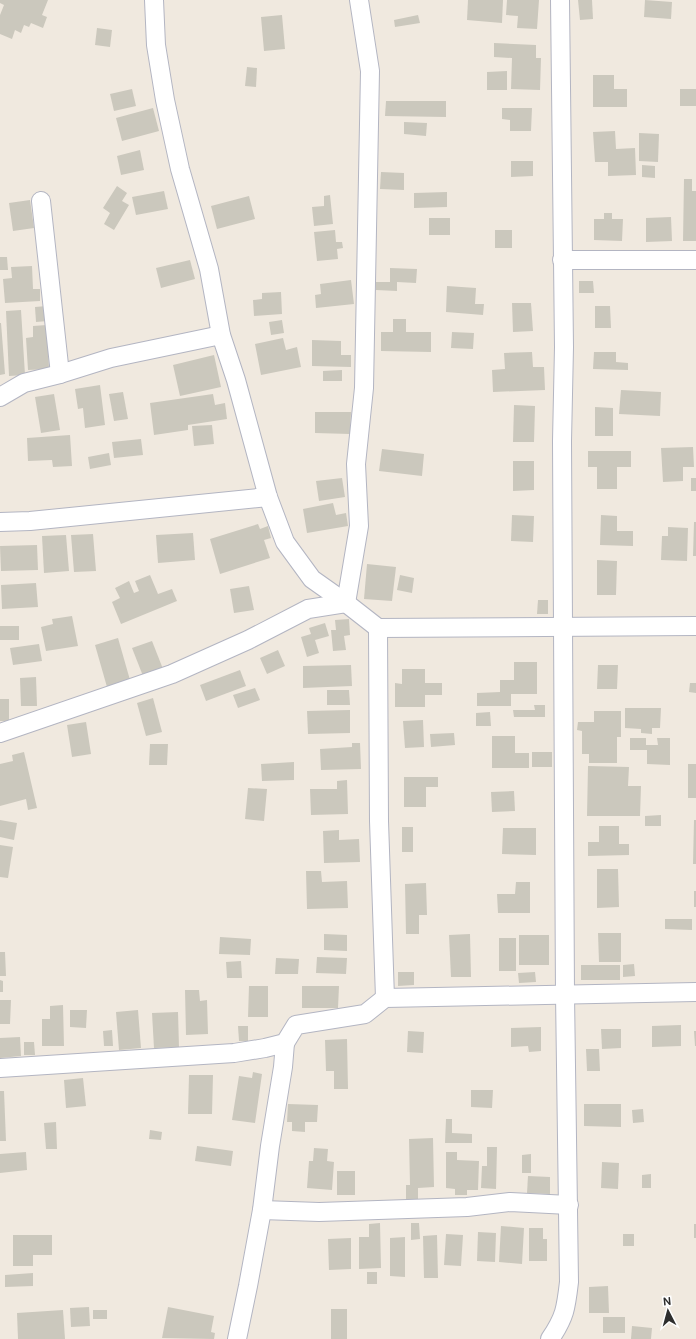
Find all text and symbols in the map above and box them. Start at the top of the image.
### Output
north arrow [648,1291,688,1331]
text: N [662,1294,672,1308]

